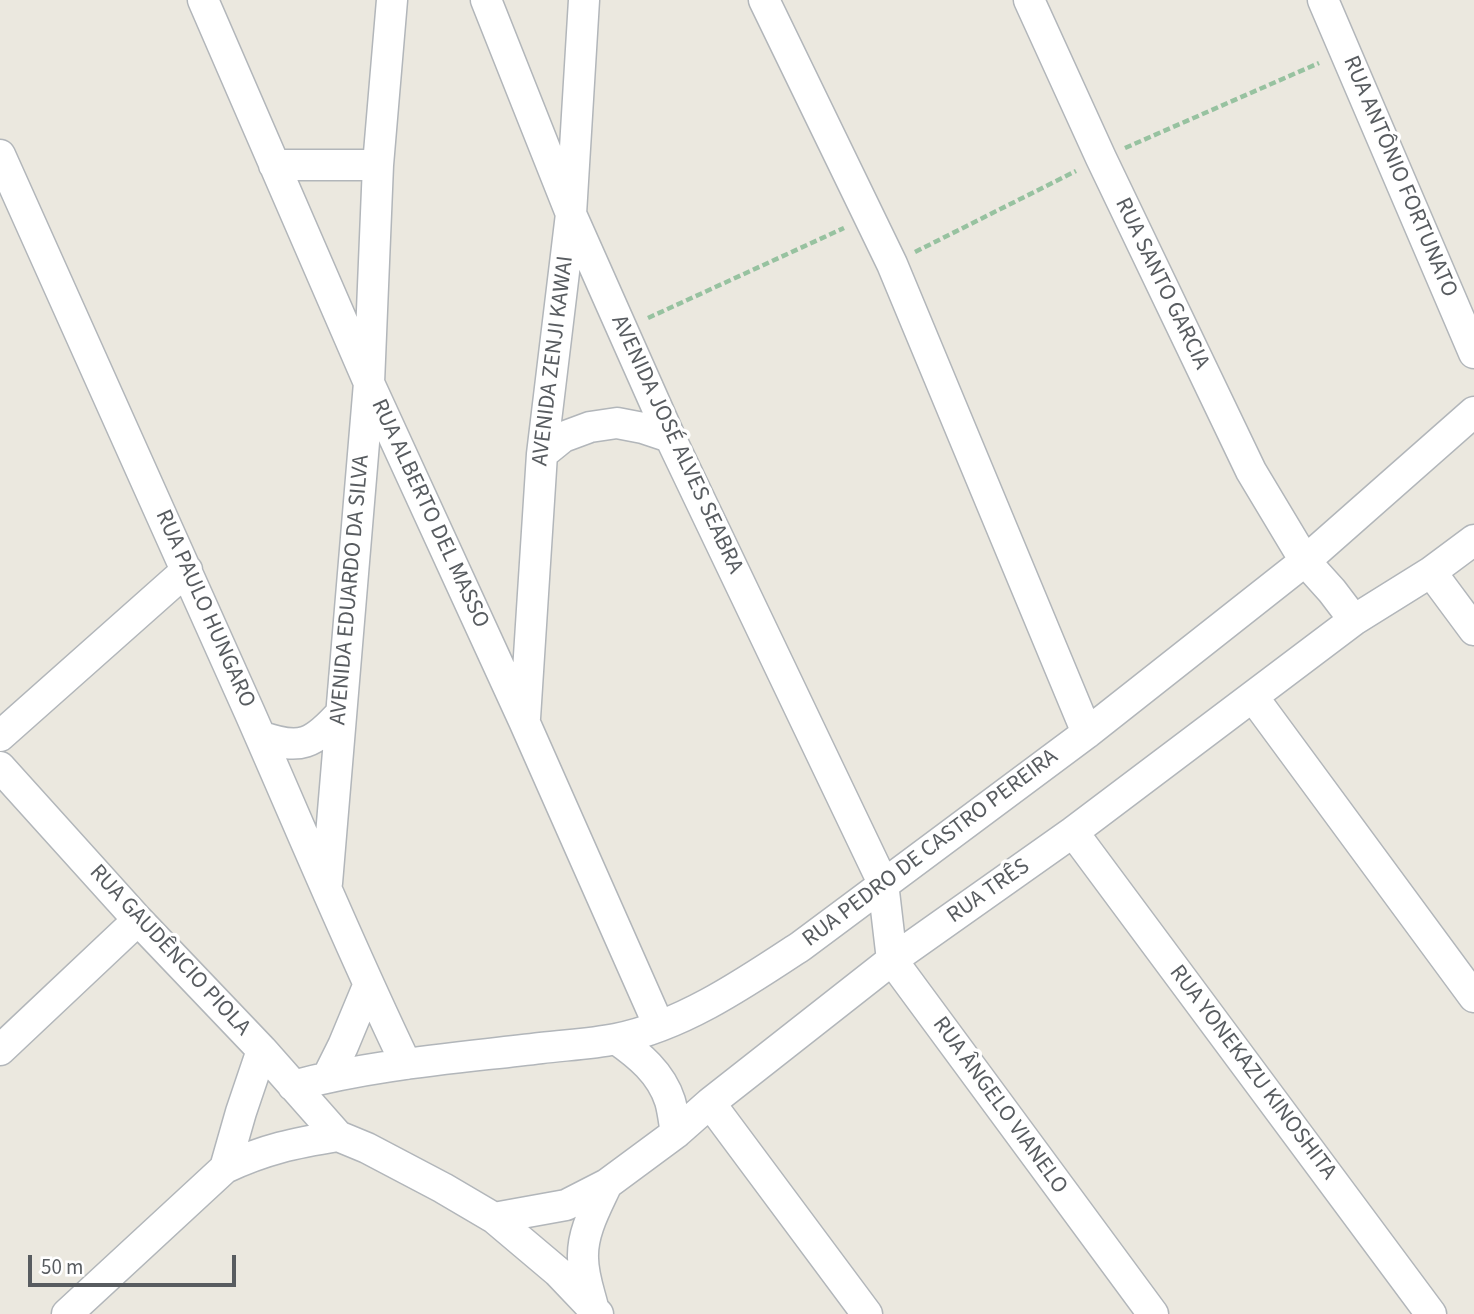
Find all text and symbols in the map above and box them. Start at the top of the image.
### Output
street label: RUA ANTÔNIO FORTUNATO [1336,52,1462,302]
street label: RUA SANTO GARCIA [1108,194,1214,374]
street label: AVENIDA ZENJI KAWAI [527,254,581,468]
street label: AVENIDA JOSÉ ALVES SEABRA [604,311,748,579]
street label: RUA ALBERTO DEL MASSO [364,395,494,633]
street label: AVENIDA EDUARDO DA SILVA [325,454,377,726]
street label: RUA PAULO HUNGARO [148,506,260,712]
street label: RUA PEDRO DE CASTRO PEREIRA [798,744,1064,954]
street label: RUA TRÊS [942,854,1036,930]
street label: RUA GAUDÊNCIO PIOLA [83,860,255,1042]
street label: RUA YONEKAZU KINOSHITA [1162,960,1342,1186]
street label: RUA ÂNGELO VIANELO [926,1012,1072,1200]
scale bar [32,1240,240,1284]
text: 50 m [41,1252,83,1282]

